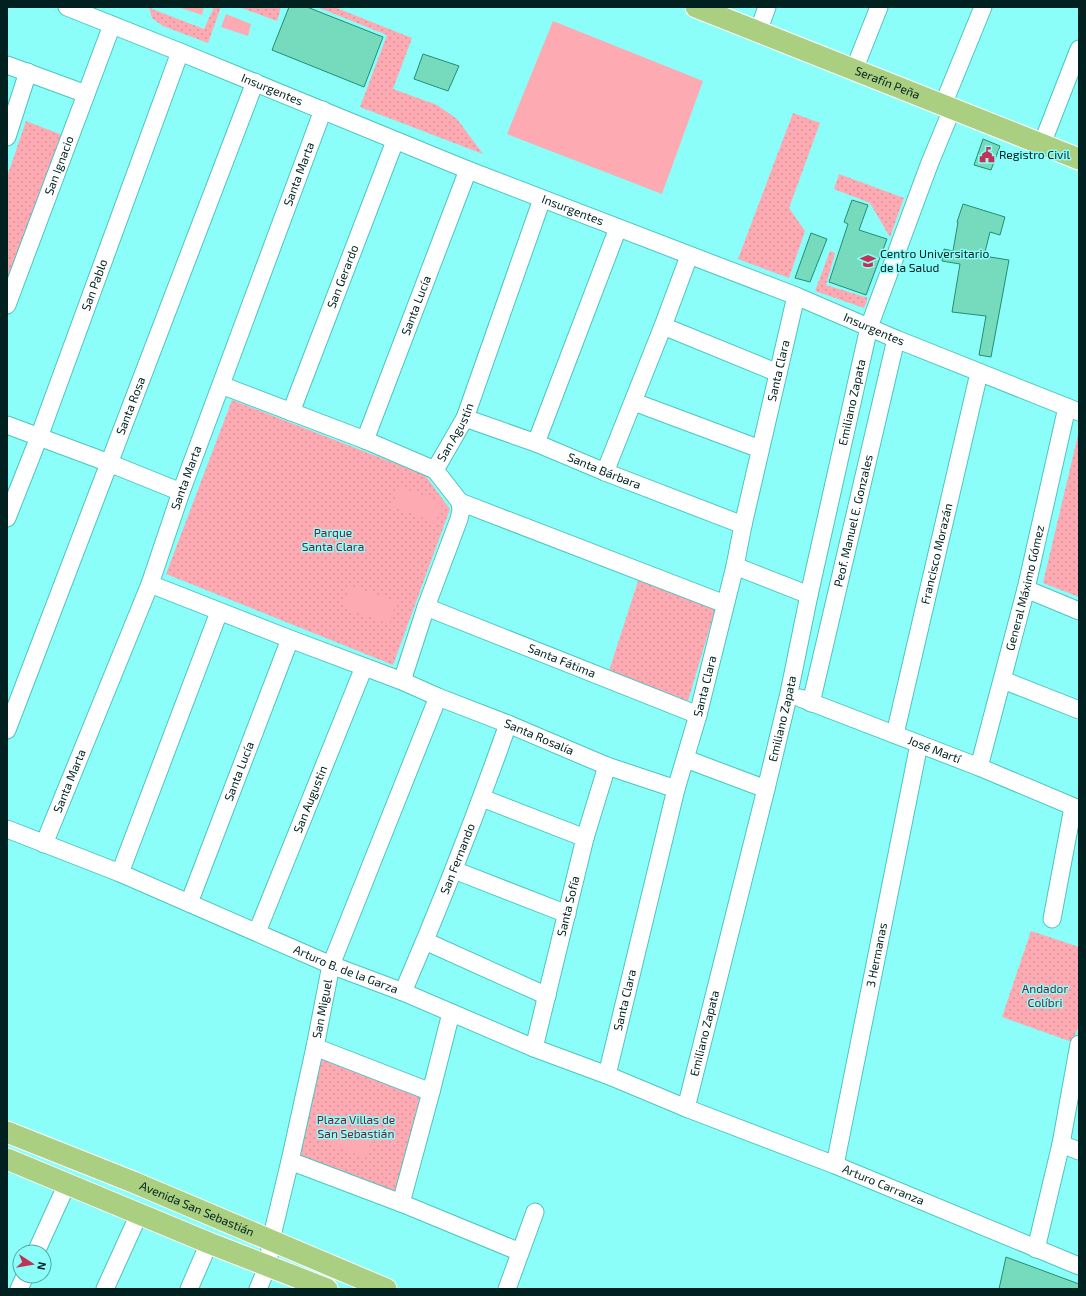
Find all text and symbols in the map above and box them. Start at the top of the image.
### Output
street label: Serafín Peña [853,63,922,101]
street label: Insurgentes [240,70,305,108]
street label: San Ignacio [41,133,76,197]
street label: Santa Marta [280,140,317,208]
public building icon: Registro Civil [978,146,996,164]
place label: Registro Civil [999,147,1070,161]
street label: Insurgentes [540,191,606,227]
street label: San Gerardo [324,242,361,310]
place label: Centro Universitario de la Salud [880,246,989,274]
school or university icon: Centro Universitario de la Salud [859,252,877,270]
street label: San Pablo [78,257,110,312]
street label: Santa Lucía [398,273,433,337]
street label: Insurgentes [842,309,907,348]
street label: Santa Clara [764,338,792,403]
street label: Emiliano Zapata [835,358,868,447]
street label: Santa Rosa [113,375,148,437]
street label: San Agustín [433,401,476,464]
street label: Santa Marta [168,443,204,511]
street label: Santa Bárbara [566,449,643,491]
street label: Peof. Manuel E. Gonzales [830,453,875,588]
street label: Francisco Morazán [917,502,954,606]
street label: General Máximo Gómez [1002,524,1046,652]
park label: Parque Santa Clara [302,525,364,553]
street label: Santa Fátima [526,640,598,680]
street label: Santa Clara [690,654,718,718]
street label: Emiliano Zapata [765,674,798,763]
street label: Santa Rosalía [503,715,576,757]
street label: José Martí [906,732,964,766]
street label: Santa Lucía [221,739,256,803]
street label: Santa Marta [50,747,88,814]
street label: San Augustin [290,763,329,835]
street label: San Fernando [437,821,477,896]
street label: Santa Sofía [553,874,582,938]
street label: 3 Hermanas [863,921,889,988]
street label: Arturo B. de la Garza [292,942,400,996]
street label: Santa Clara [610,968,638,1032]
street label: San Miguel [309,977,334,1040]
park label: Andador Colíbri [1022,981,1068,1009]
street label: Emiliano Zapata [686,989,721,1077]
park label: Plaza Villas de San Sebastián [317,1112,395,1140]
street label: Arturo Carranza [841,1161,927,1207]
street label: Avenida San Sebastián [138,1178,257,1239]
north arrow [12,1244,52,1284]
text: N [35,1261,49,1271]

